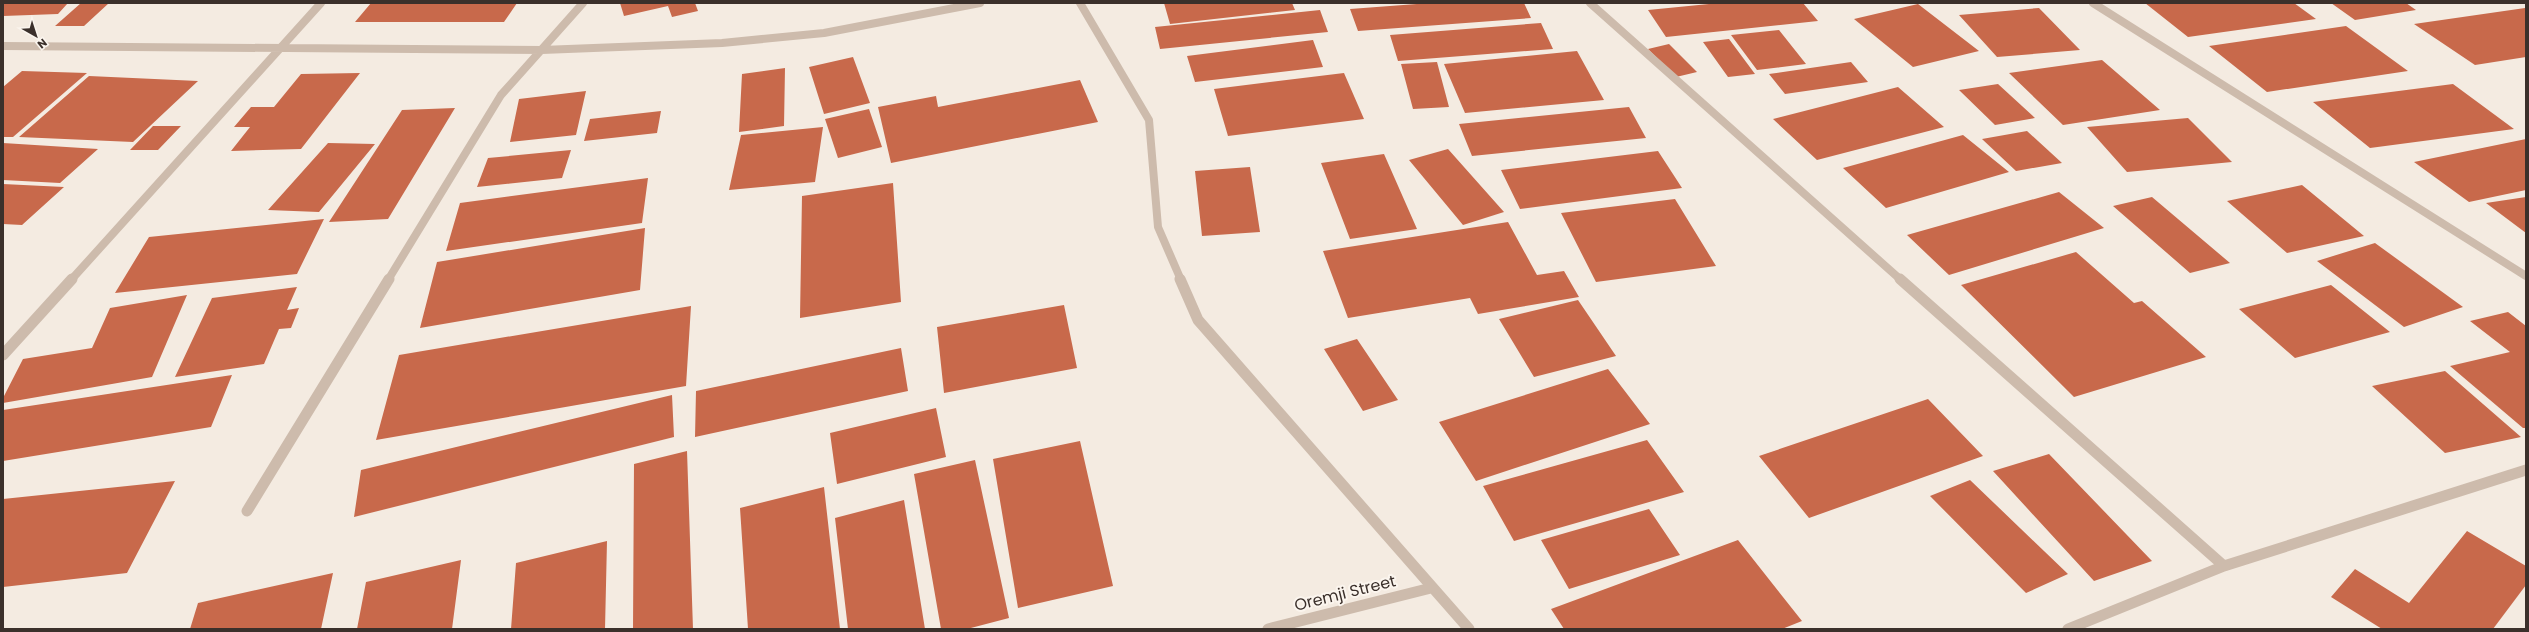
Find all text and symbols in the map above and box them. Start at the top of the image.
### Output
north arrow [16,16,56,56]
text: N [34,35,51,53]
street label: Oremji Street [1292,569,1398,617]

